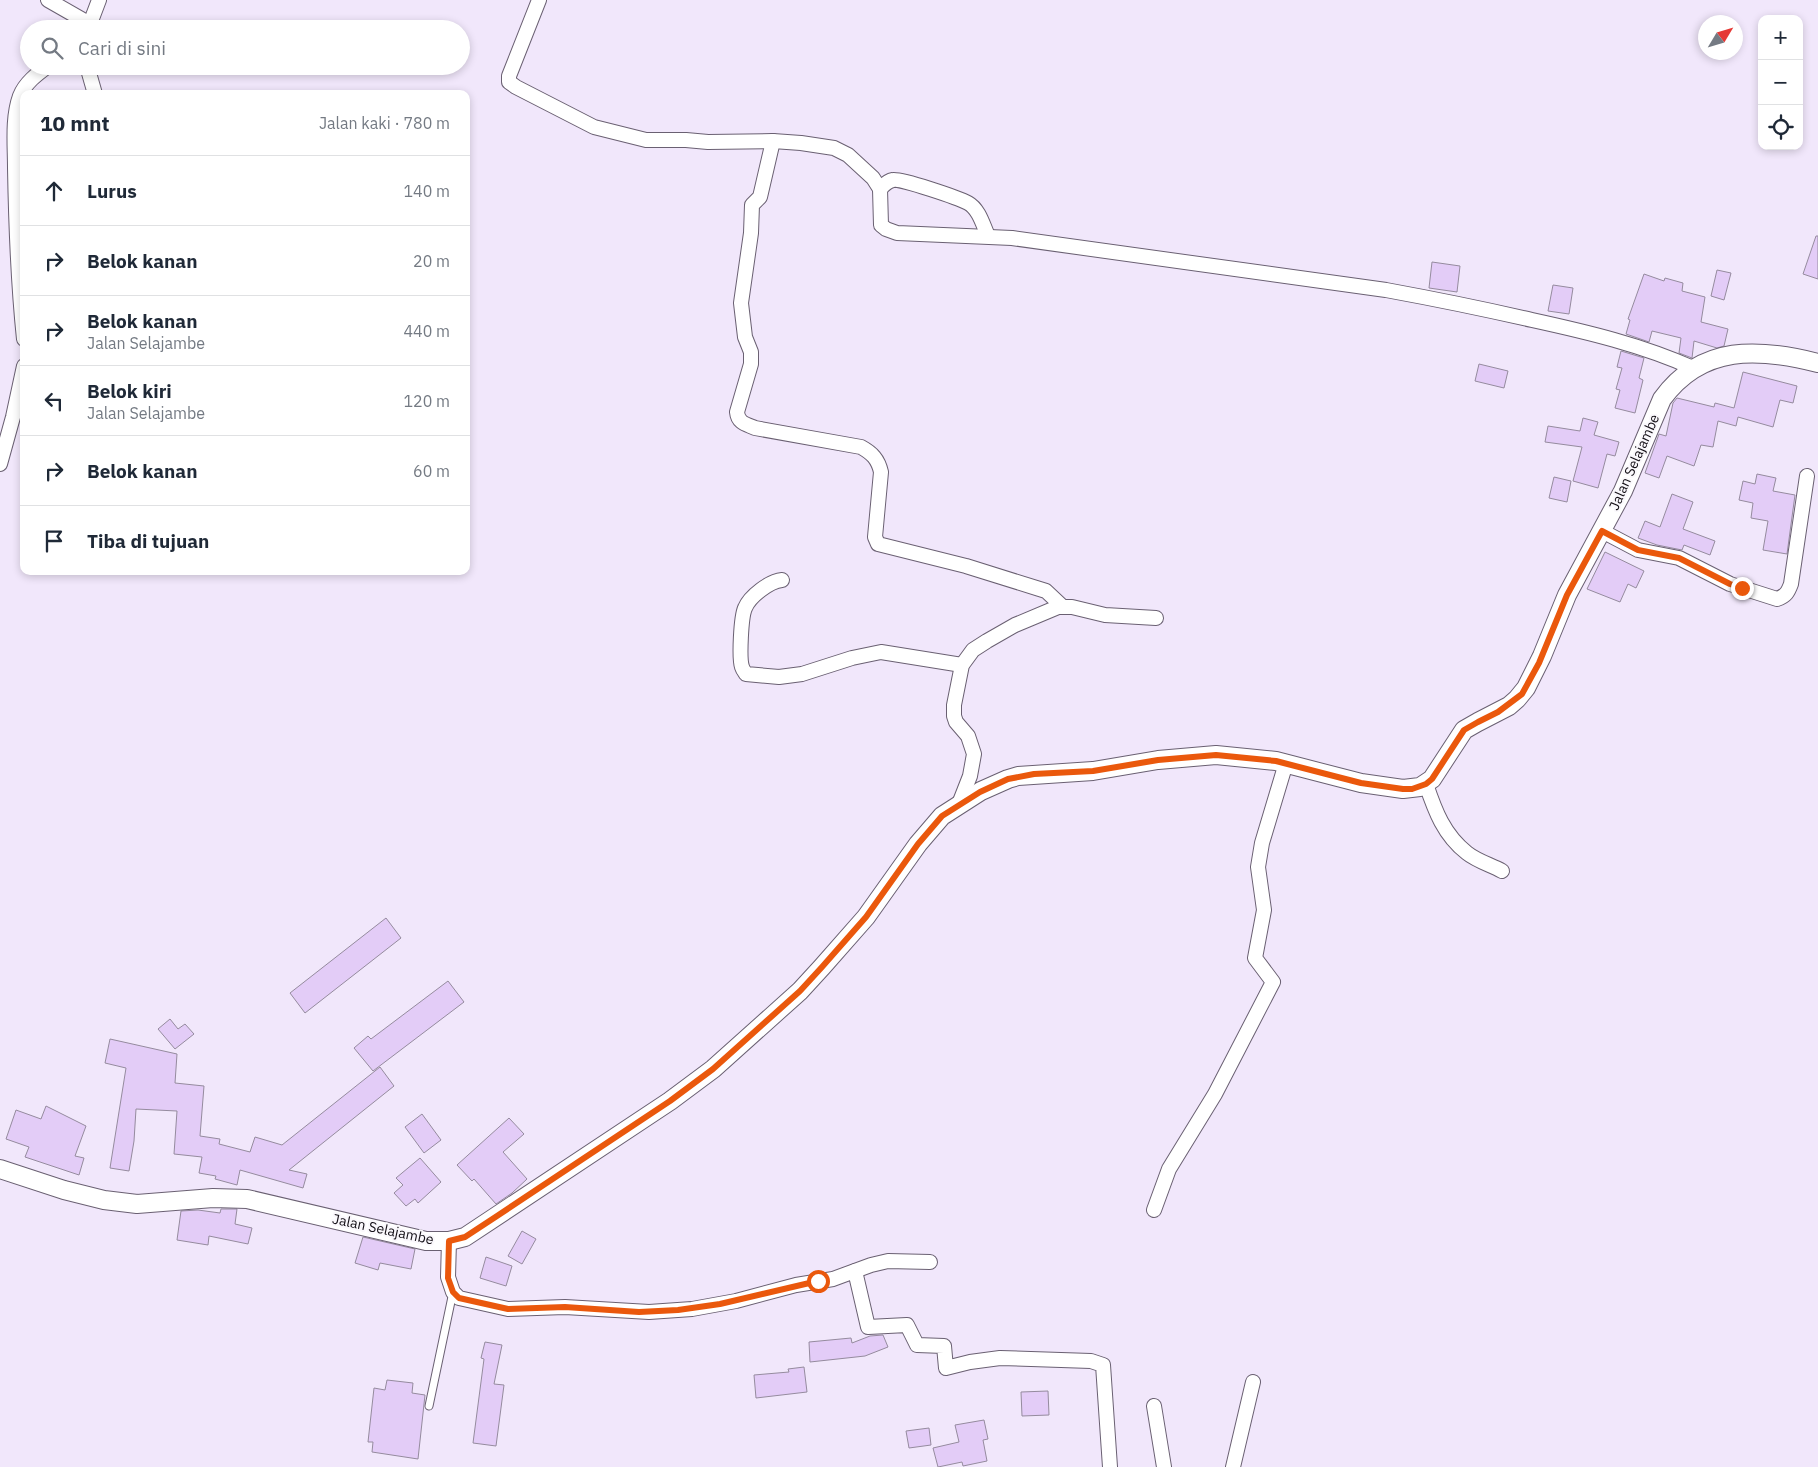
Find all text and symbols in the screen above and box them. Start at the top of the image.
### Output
north arrow [1698,15,1743,60]
map controls [1758,15,1803,150]
button: + [1758,15,1803,60]
search box [20,20,470,75]
icon: search [38,34,66,62]
text: Cari di sini [78,36,166,60]
button: − [1758,60,1803,105]
button: locate [1758,105,1803,150]
text: 10 mnt [40,109,110,137]
text: Jalan kaki · 780 m [319,113,450,133]
icon: ahead [40,177,68,205]
text: Lurus [87,179,137,203]
text: 140 m [403,181,450,201]
icon: right [40,247,68,275]
text: Belok kanan [87,249,198,273]
text: 20 m [413,251,450,271]
text: Belok kanan [87,309,198,333]
icon: right [40,317,68,345]
text: 440 m [403,321,450,341]
text: Jalan Selajambe [87,333,205,353]
text: Belok kiri [87,379,172,403]
icon: left [40,387,68,415]
text: 120 m [403,391,450,411]
text: Jalan Selajambe [87,403,205,423]
street label: Jalan Selajambe [1605,411,1663,513]
icon: right [40,457,68,485]
text: Belok kanan [87,459,198,483]
text: 60 m [413,461,450,481]
icon: arrive [40,527,68,555]
text: Tiba di tujuan [87,529,209,553]
route end [1731,577,1754,600]
street label: Jalan Selajambe [331,1209,436,1249]
route start [807,1270,830,1293]

